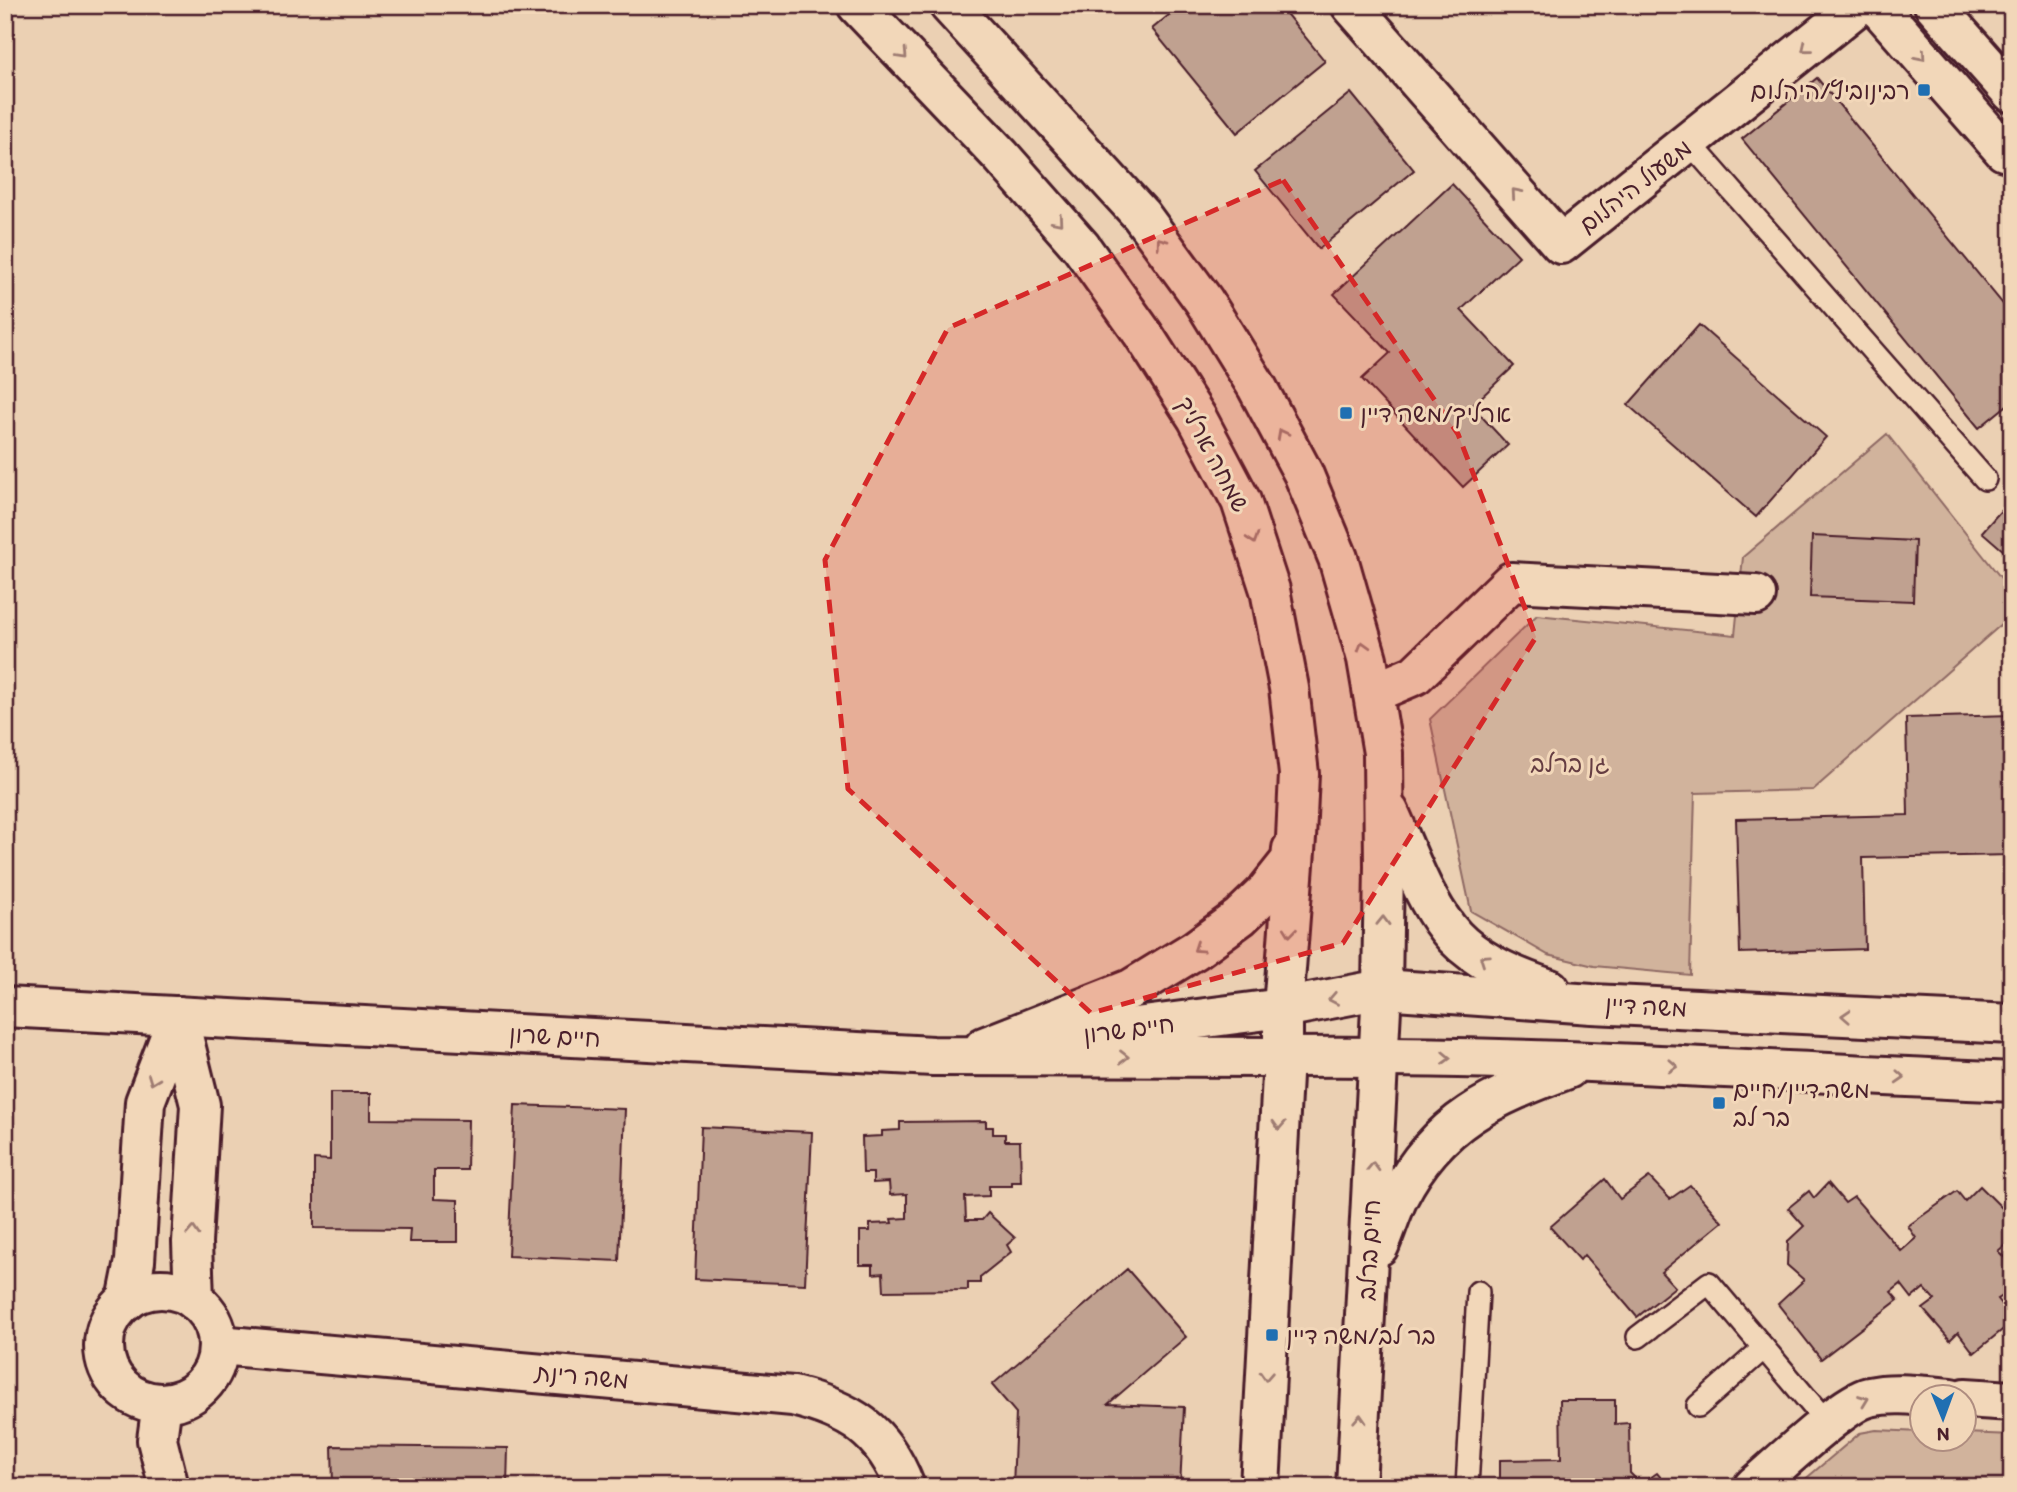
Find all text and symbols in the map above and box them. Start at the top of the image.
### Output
one-way arrow [1802,40,1814,53]
one-way arrow [895,47,908,60]
one-way arrow [1913,48,1925,61]
place label: רבינוביץ/היהלום [1750,76,1910,105]
marker: רבינוביץ/היהלום [1916,82,1932,98]
street label: משעול היהלום [1573,133,1697,239]
one-way arrow [1512,188,1524,201]
one-way arrow [1050,213,1063,226]
one-way arrow [1156,238,1169,250]
street label: שמחה ארליך [1170,391,1256,517]
place label: ארליך/משה דיין [1360,399,1511,429]
marker: ארליך/משה דיין [1338,405,1354,421]
one-way arrow [1277,429,1290,442]
one-way arrow [1245,532,1260,544]
one-way arrow [1357,640,1372,652]
park label: גן ברלב [1530,749,1610,778]
one-way arrow [1375,915,1391,925]
one-way arrow [1282,927,1297,938]
one-way arrow [1193,940,1206,952]
one-way arrow [1479,954,1492,967]
street label: משה דיין [1604,989,1688,1023]
one-way arrow [1327,990,1339,1005]
street label: חיים שרון [1082,1009,1176,1050]
one-way arrow [1840,1009,1851,1024]
street label: חיים שרון [508,1019,602,1054]
one-way arrow [1119,1049,1130,1065]
one-way arrow [1441,1050,1452,1065]
one-way arrow [1668,1059,1679,1074]
one-way arrow [1895,1069,1906,1084]
one-way arrow [148,1074,162,1086]
place label: משה דיין/חיים בר לב [1733,1075,1870,1132]
marker: משה דיין/חיים בר לב [1711,1095,1727,1111]
one-way arrow [1272,1119,1287,1130]
one-way arrow [1366,1161,1381,1172]
street label: חיים ברלב [1352,1199,1386,1301]
one-way arrow [185,1226,200,1237]
place label: בר לב/משה דיין [1286,1321,1436,1350]
marker: בר לב/משה דיין [1264,1327,1280,1343]
street label: משה רינת [532,1357,630,1395]
one-way arrow [1259,1371,1274,1382]
north arrow [1909,1384,1979,1454]
one-way arrow [1857,1394,1870,1408]
one-way arrow [1353,1413,1368,1424]
text: N [1937,1423,1950,1446]

